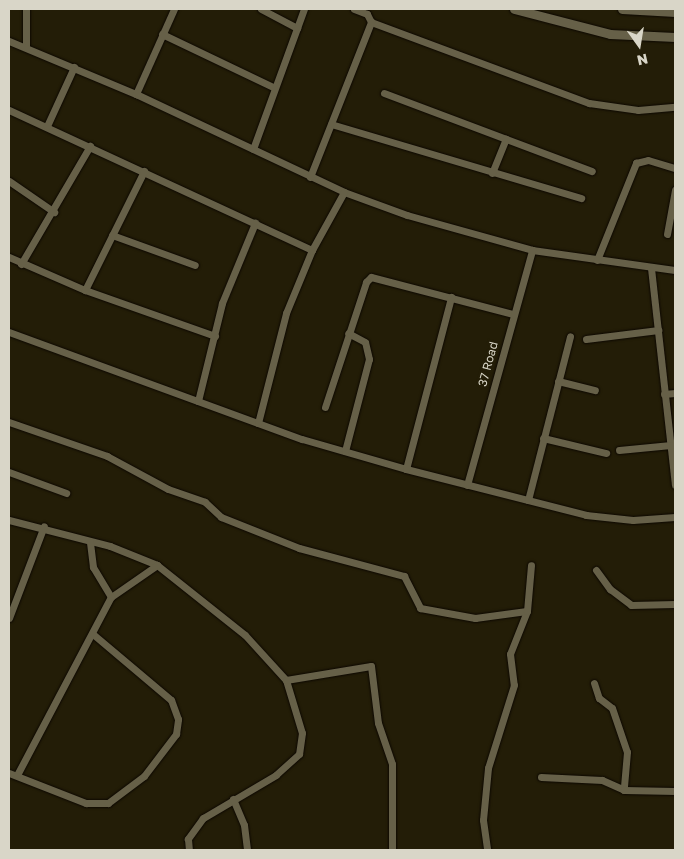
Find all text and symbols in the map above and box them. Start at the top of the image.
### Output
north arrow [614,20,664,70]
text: N [635,51,650,70]
street label: 37 Road [475,340,501,388]

